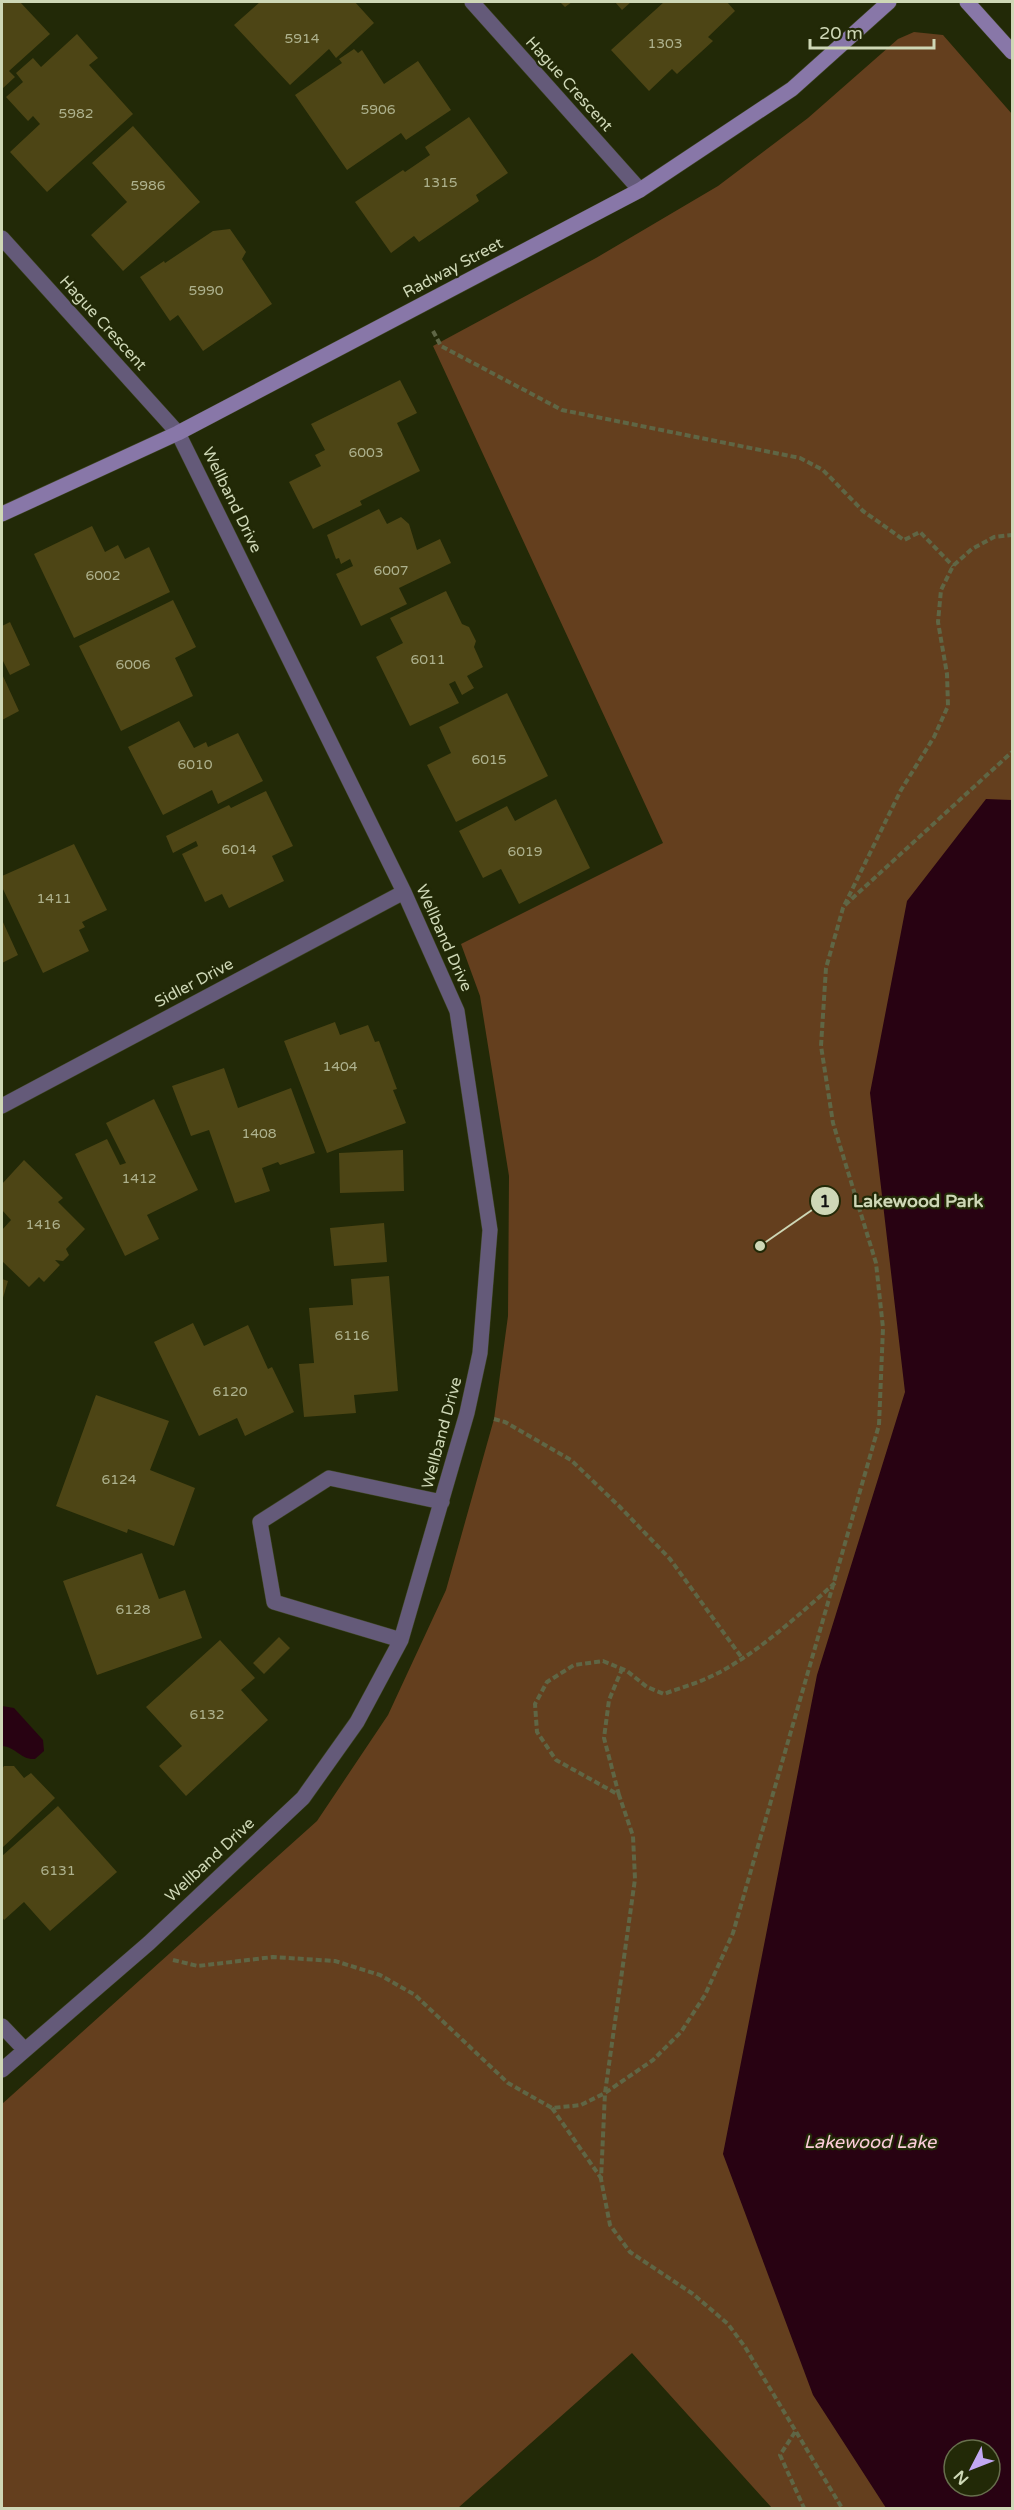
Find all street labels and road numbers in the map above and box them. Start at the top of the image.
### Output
street label: Hague Crescent [521,32,617,136]
street label: Radway Street [400,233,506,303]
street label: Hague Crescent [55,271,151,375]
street label: Wellband Drive [198,444,266,556]
street label: Wellband Drive [411,881,477,995]
street label: Sidler Drive [151,954,237,1012]
street label: Wellband Drive [417,1375,467,1491]
street label: Wellband Drive [161,1813,259,1907]

